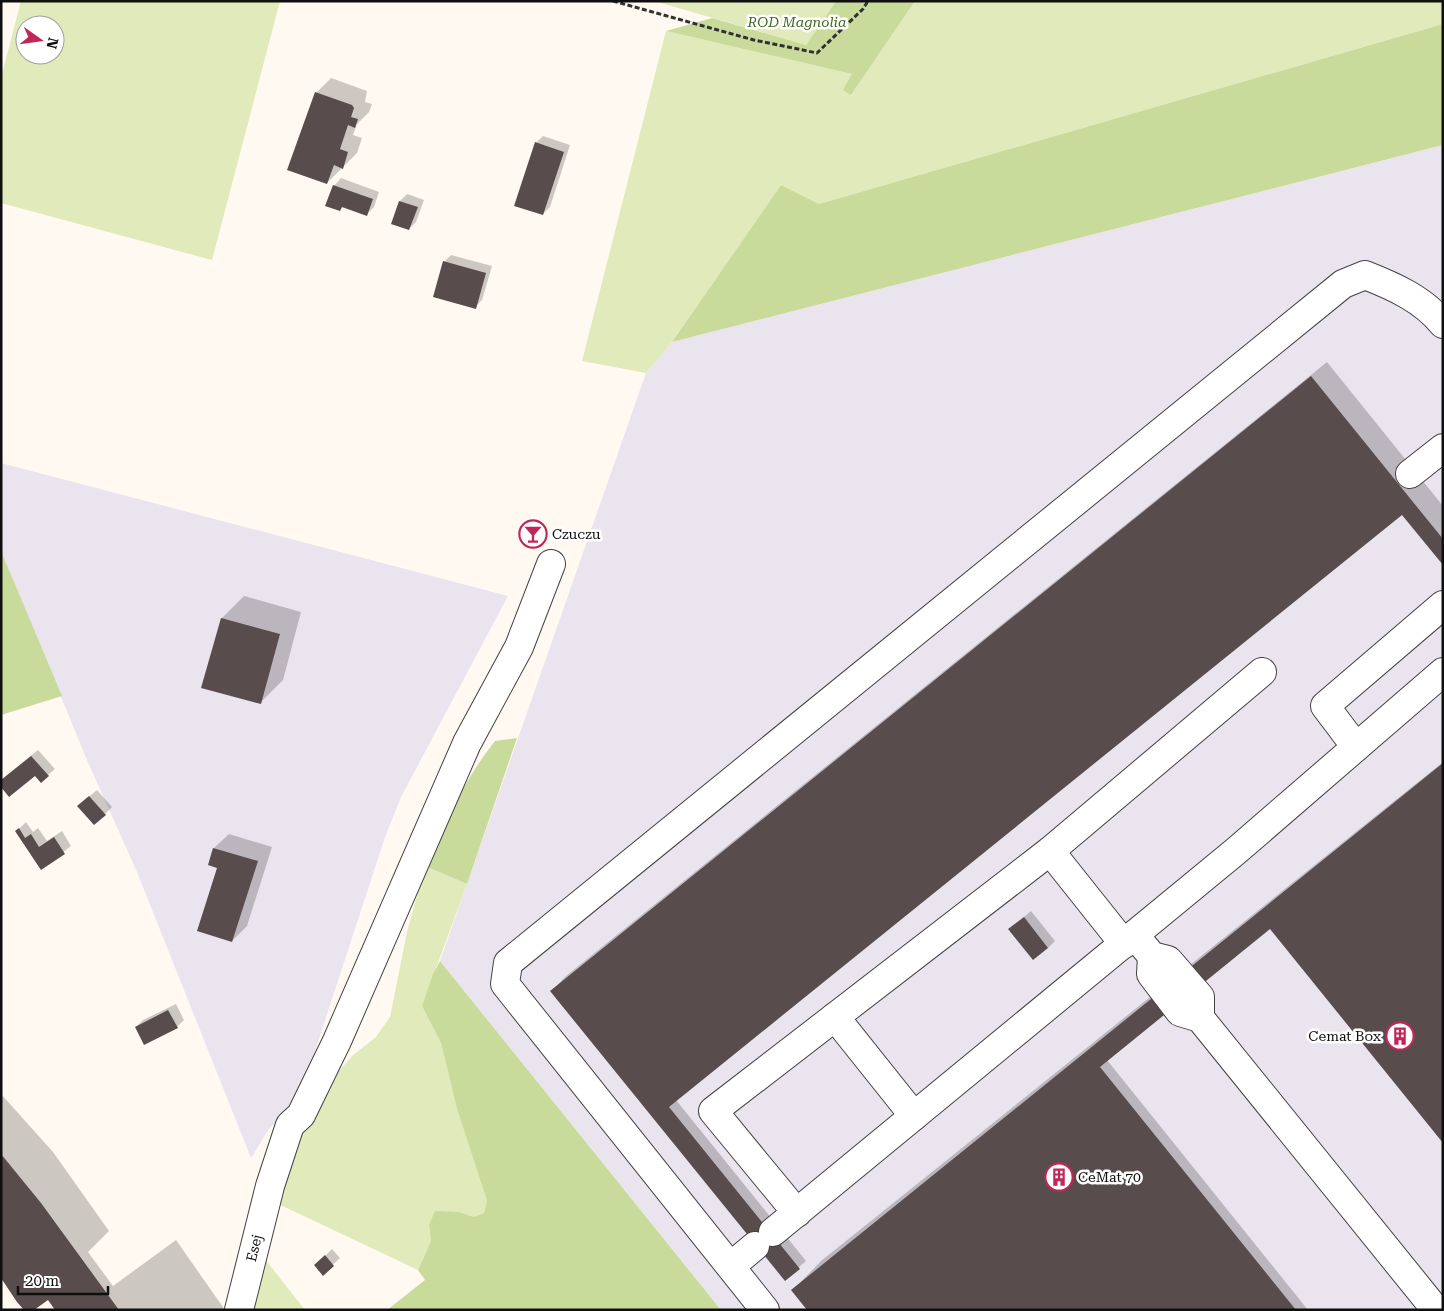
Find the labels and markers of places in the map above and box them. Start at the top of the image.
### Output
bar icon: Czuczu [518,519,548,549]
place label: Czuczu [552,526,601,542]
building icon: Cemat Box [1385,1021,1415,1051]
place label: Cemat Box [1308,1028,1381,1044]
building icon: CeMat 70 [1044,1162,1074,1192]
place label: CeMat 70 [1078,1169,1141,1185]

